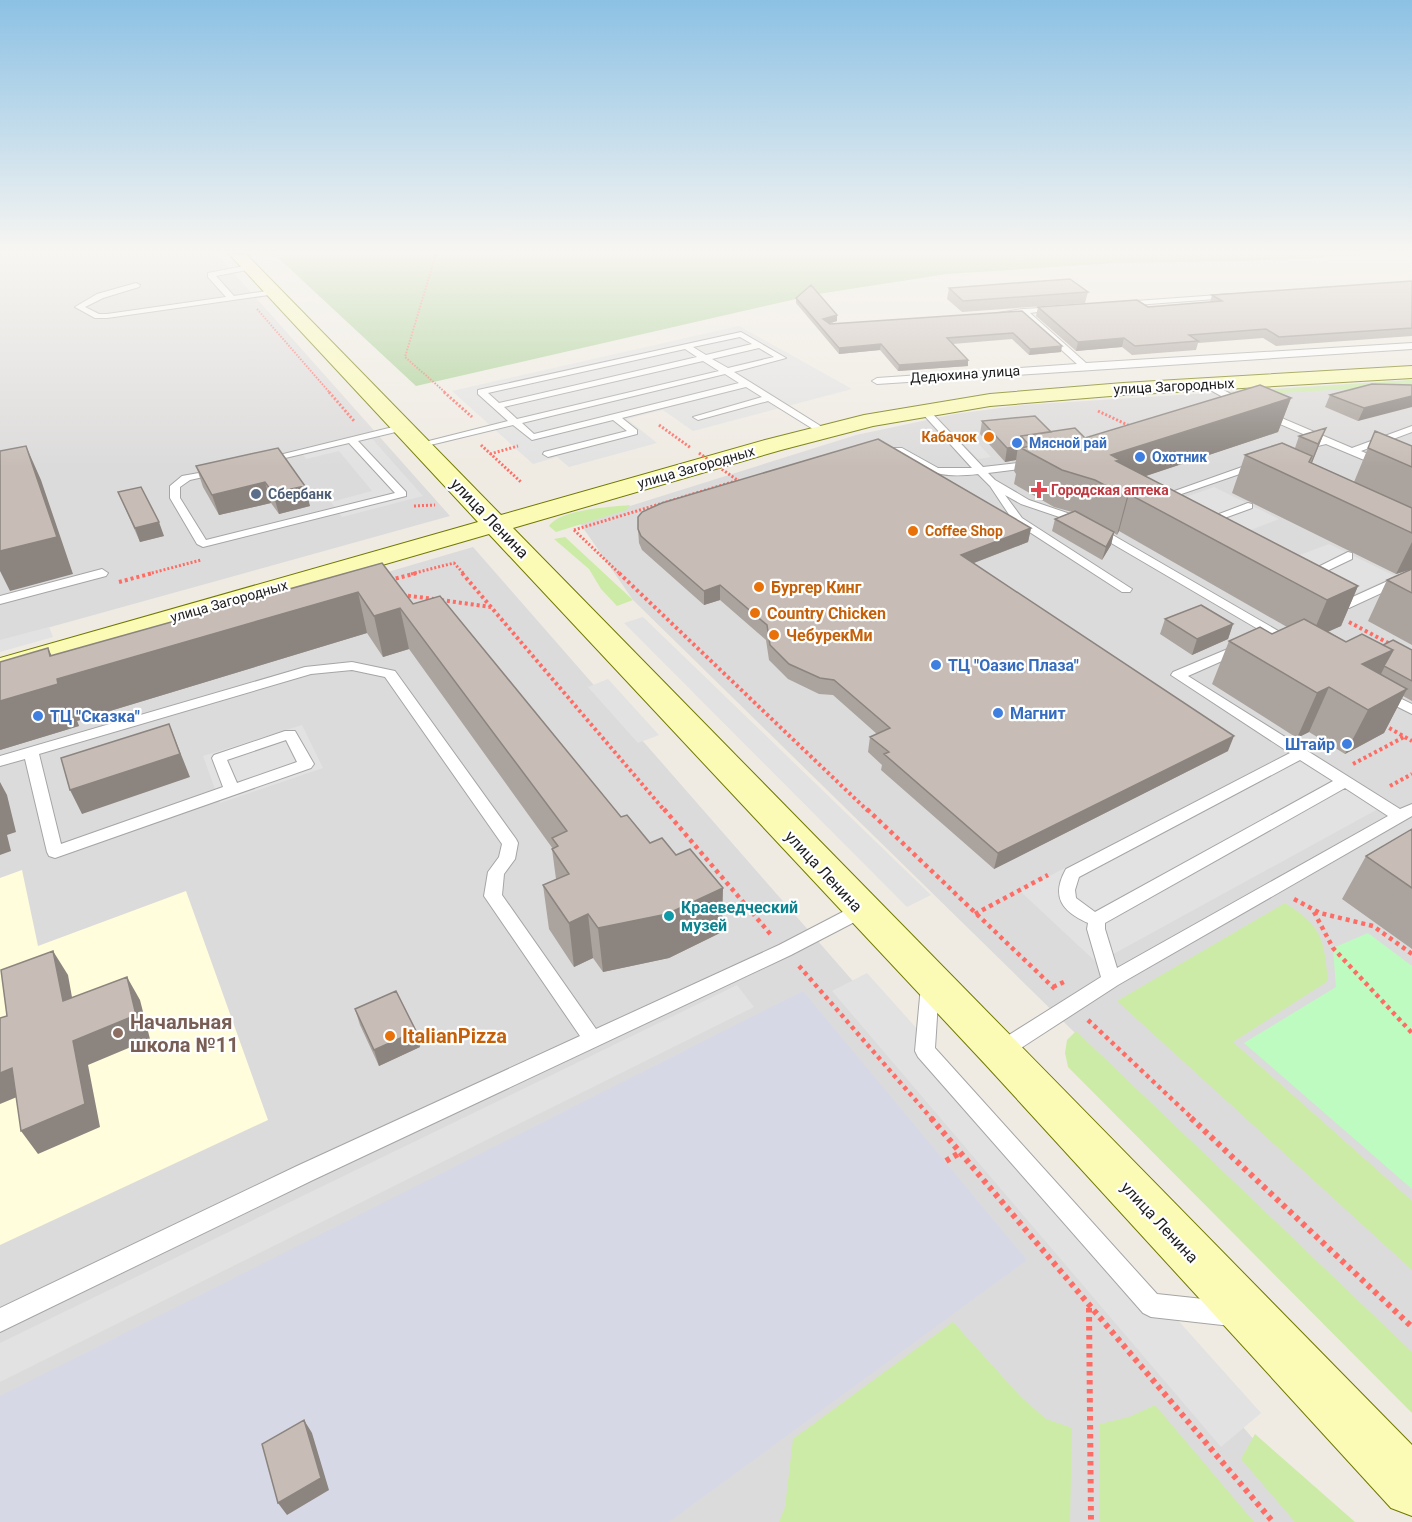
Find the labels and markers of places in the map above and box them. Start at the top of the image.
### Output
place label: Кабачок [921,429,977,445]
marker: Кабачок [982,430,996,444]
place label: Мясной рай [1029,435,1107,451]
marker: Мясной рай [1010,436,1024,450]
place label: Охотник [1152,449,1207,465]
marker: Охотник [1133,450,1147,464]
place label: Городская аптека [1051,482,1169,498]
marker: Городская аптека [1032,483,1046,497]
place label: Сбербанк [268,486,332,502]
marker: Сбербанк [249,487,263,501]
place label: Coffee Shop [925,523,1003,539]
marker: Coffee Shop [906,524,920,538]
place label: Бургер Кинг [771,578,862,597]
marker: Бургер Кинг [752,580,766,594]
place label: Country Chicken [767,604,886,623]
marker: Country Chicken [748,606,762,620]
place label: ЧебурекМи [786,626,873,645]
marker: ЧебурекМи [767,628,781,642]
place label: ТЦ "Оазис Плаза" [948,656,1079,675]
marker: ТЦ "Оазис Плаза" [929,658,943,672]
place label: Магнит [1010,704,1066,723]
marker: Магнит [991,706,1005,720]
place label: ТЦ "Сказка" [50,707,140,726]
marker: ТЦ "Сказка" [31,709,45,723]
place label: Штайр [1285,735,1335,754]
marker: Штайр [1340,737,1354,751]
place label: Краеведческий музей [681,898,798,935]
marker: Краеведческий музей [662,909,676,923]
place label: Начальная школа №11 [130,1010,239,1057]
place label: ItalianPizza [402,1024,507,1048]
marker: Начальная школа №11 [111,1026,125,1040]
marker: ItalianPizza [383,1029,397,1043]

